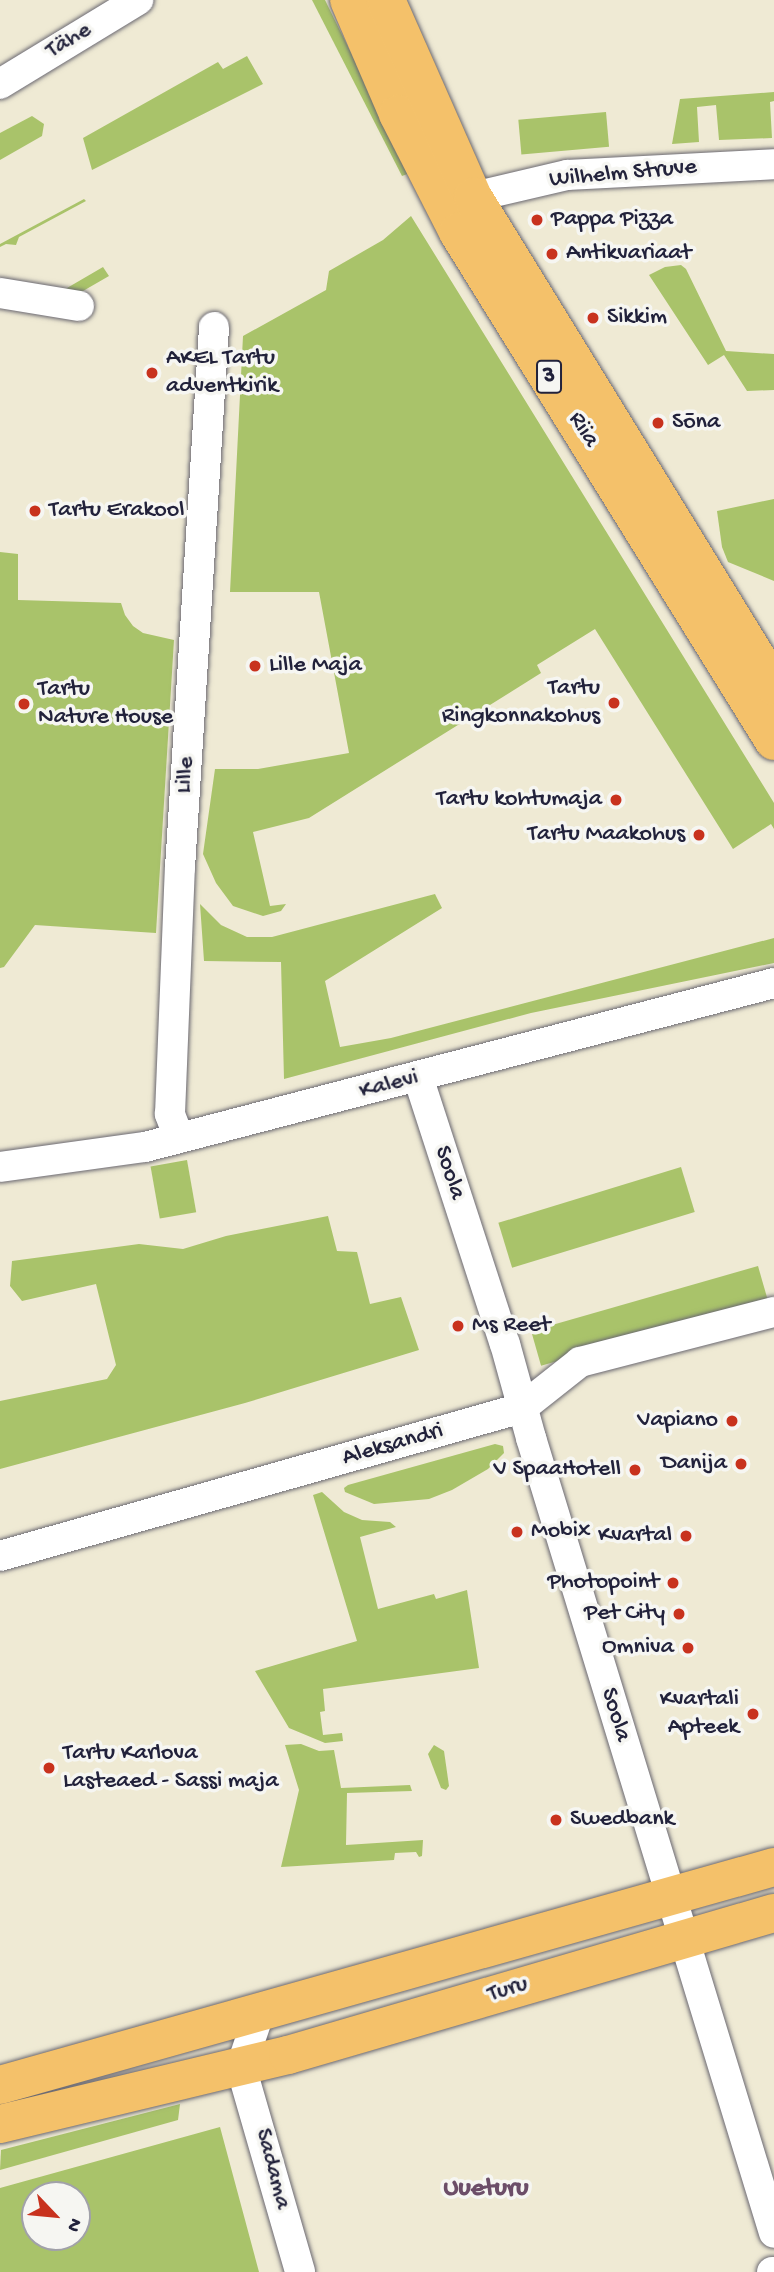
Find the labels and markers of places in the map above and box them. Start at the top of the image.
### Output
place label: Pappa Pizza [551,206,673,234]
marker: Pappa Pizza [529,212,545,228]
place label: Antikvariaat [566,240,691,268]
marker: Antikvariaat [544,246,560,262]
place label: Sikkim [607,304,667,332]
marker: Sikkim [585,310,601,326]
place label: AKEL Tartu adventkirik [166,345,278,401]
marker: AKEL Tartu adventkirik [144,365,160,381]
place label: Sõna [672,409,720,437]
marker: Sõna [650,415,666,431]
place label: Tartu Erakool [49,497,184,525]
marker: Tartu Erakool [27,503,43,519]
place label: Lille Maja [269,652,362,680]
marker: Lille Maja [247,658,263,674]
place label: Tartu Ringkonnakohus [442,675,600,731]
place label: Tartu Nature House [38,676,173,732]
marker: Tartu Ringkonnakohus [606,695,622,711]
marker: Tartu Nature House [16,696,32,712]
place label: Tartu kohtumaja [436,786,602,814]
marker: Tartu kohtumaja [608,792,624,808]
place label: Tartu Maakohus [528,821,685,849]
marker: Tartu Maakohus [691,827,707,843]
place label: Ms Reet [472,1312,550,1340]
marker: Ms Reet [450,1318,466,1334]
place label: Vapiano [637,1407,718,1435]
marker: Vapiano [724,1413,740,1429]
place label: Danija [661,1450,727,1478]
place label: V SpaaHotell [493,1456,621,1484]
marker: Danija [733,1456,749,1472]
marker: V SpaaHotell [627,1462,643,1478]
place label: Mobix [531,1518,591,1546]
place label: Kvartal [598,1522,672,1550]
marker: Mobix [509,1524,525,1540]
marker: Kvartal [678,1528,694,1544]
place label: Photopoint [547,1569,659,1597]
marker: Photopoint [665,1575,681,1591]
place label: Pet City [584,1600,665,1628]
marker: Pet City [671,1606,687,1622]
place label: Omniva [602,1634,674,1662]
marker: Omniva [680,1640,696,1656]
place label: Kvartali Apteek [660,1686,739,1742]
marker: Kvartali Apteek [745,1706,761,1722]
place label: Tartu Karlova Lasteaed - Sassi maja [63,1740,278,1796]
marker: Tartu Karlova Lasteaed - Sassi maja [41,1760,57,1776]
place label: Swedbank [570,1806,674,1834]
marker: Swedbank [548,1812,564,1828]

